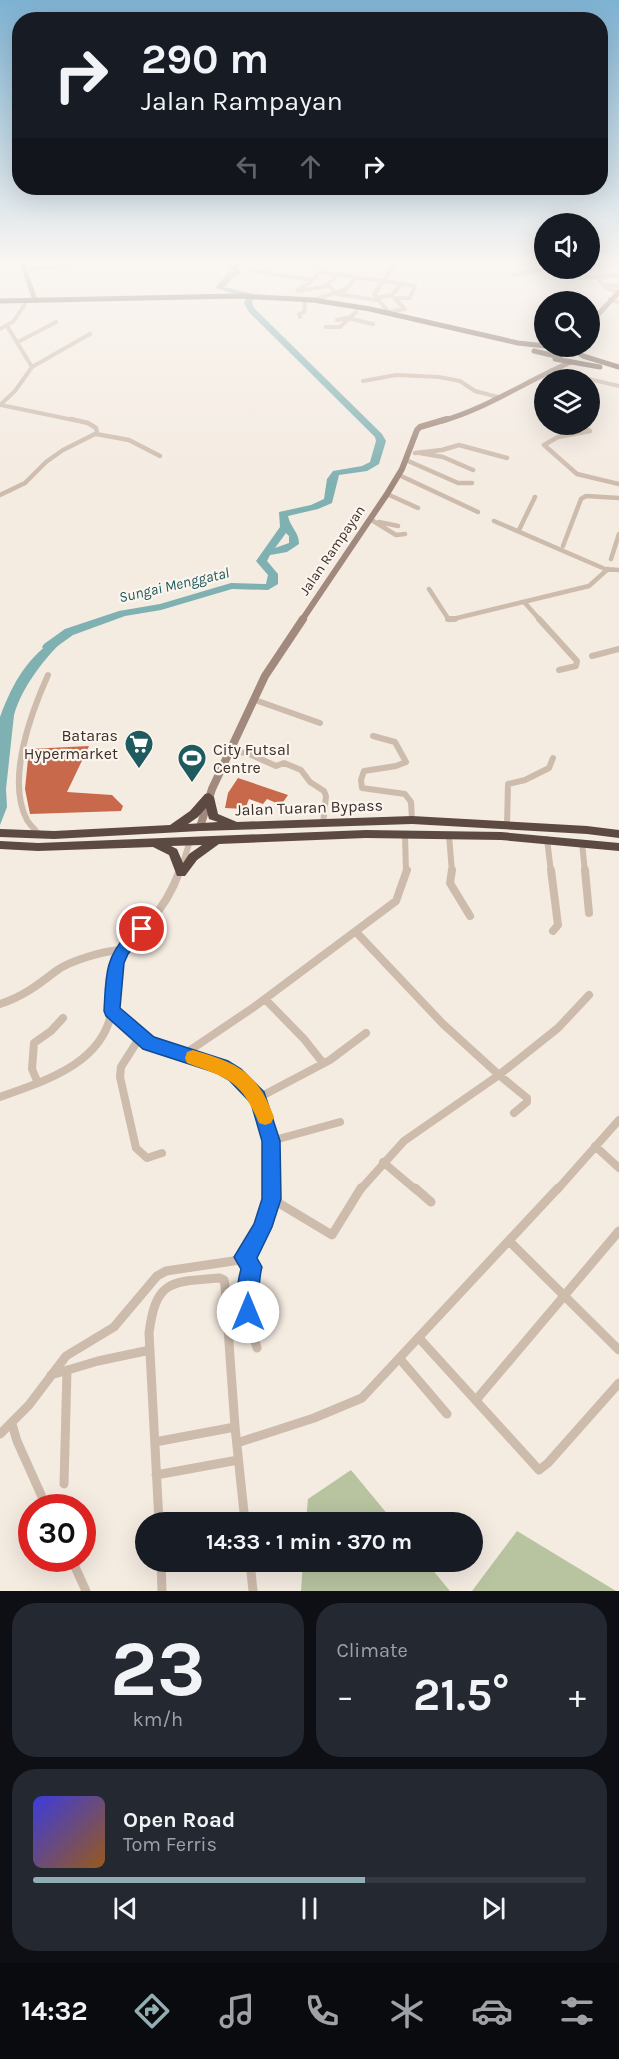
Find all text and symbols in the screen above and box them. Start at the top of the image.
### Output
text: 290 m [141,34,269,84]
icon: right [42,36,120,114]
text: Jalan Rampayan [141,85,343,117]
icon: left [231,150,264,183]
icon: ahead [294,150,327,183]
icon: right [357,150,390,183]
map controls [534,213,600,435]
button: sound [534,213,600,279]
button: search [534,291,600,357]
button: layers [534,369,600,435]
street label: Jalan Rampayan [296,502,369,598]
water label: Sungai Menggatal [117,564,231,606]
place label: Bataras Hypermarket [24,726,118,763]
supermarket icon: Bataras Hypermarket [123,728,155,770]
place label: City Futsal Centre [213,740,290,777]
sports icon: City Futsal Centre [176,742,208,784]
street label: Jalan Tuaran Bypass [235,795,383,820]
pin [116,903,167,954]
icon: arrive [125,912,158,945]
position arrow [216,1280,280,1344]
speed limit sign: 30 [18,1494,96,1572]
text: 14:33 · 1 min · 370 m [206,1529,412,1555]
text: 23 [110,1623,206,1715]
text: Climate [337,1639,408,1662]
text: 21.5° [413,1669,510,1721]
text: − [337,1677,354,1715]
text: + [569,1677,586,1715]
text: km/h [132,1708,183,1731]
text: Open Road [123,1807,235,1833]
text: Tom Ferris [123,1833,217,1856]
icon: previous [109,1892,142,1925]
icon: pause [293,1892,326,1925]
icon: next [477,1892,510,1925]
icon: directions [131,1990,173,2032]
icon: music [216,1990,258,2032]
icon: phone [301,1990,343,2032]
icon: climate [386,1990,428,2032]
icon: car [471,1990,513,2032]
icon: filters [556,1990,598,2032]
text: 14:32 [21,1995,88,2027]

